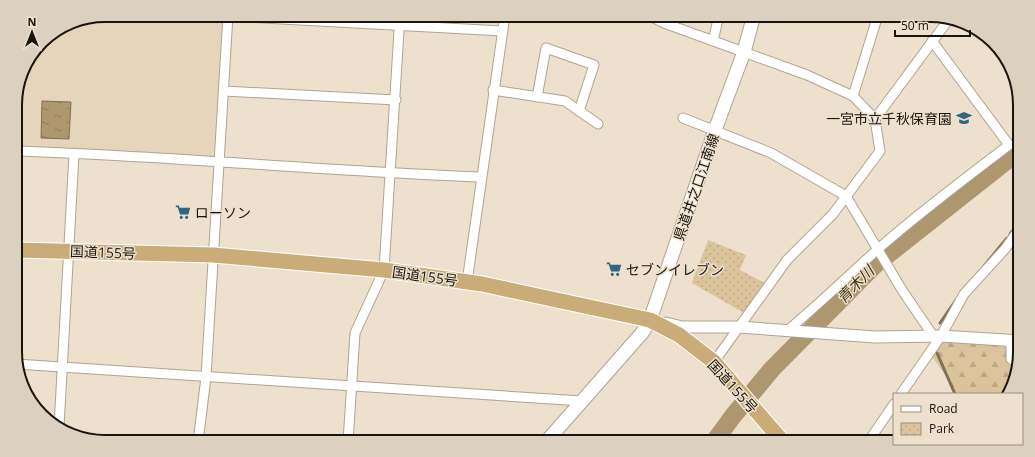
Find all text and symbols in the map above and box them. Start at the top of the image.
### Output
north arrow [12,12,52,52]
scale bar [895,12,970,38]
text: N [28,14,36,29]
text: 50 m [901,17,929,34]
place label: 一宮市立千秋保育園 [826,109,952,128]
school or university icon: 一宮市立千秋保育園 [955,109,973,127]
street label: 県道井之口江南線 [669,131,723,243]
supermarket icon: ローソン [174,203,192,221]
place label: ローソン [195,203,251,222]
street label: 国道155号 [70,241,136,263]
supermarket icon: セブンイレブン [605,260,623,278]
place label: セブンイレブン [626,260,724,279]
water label: 青木川 [832,260,879,307]
street label: 国道155号 [391,262,459,290]
street label: 国道155号 [704,355,762,417]
legend [893,393,1023,445]
text: Road [929,400,958,417]
text: Park [929,420,955,437]

